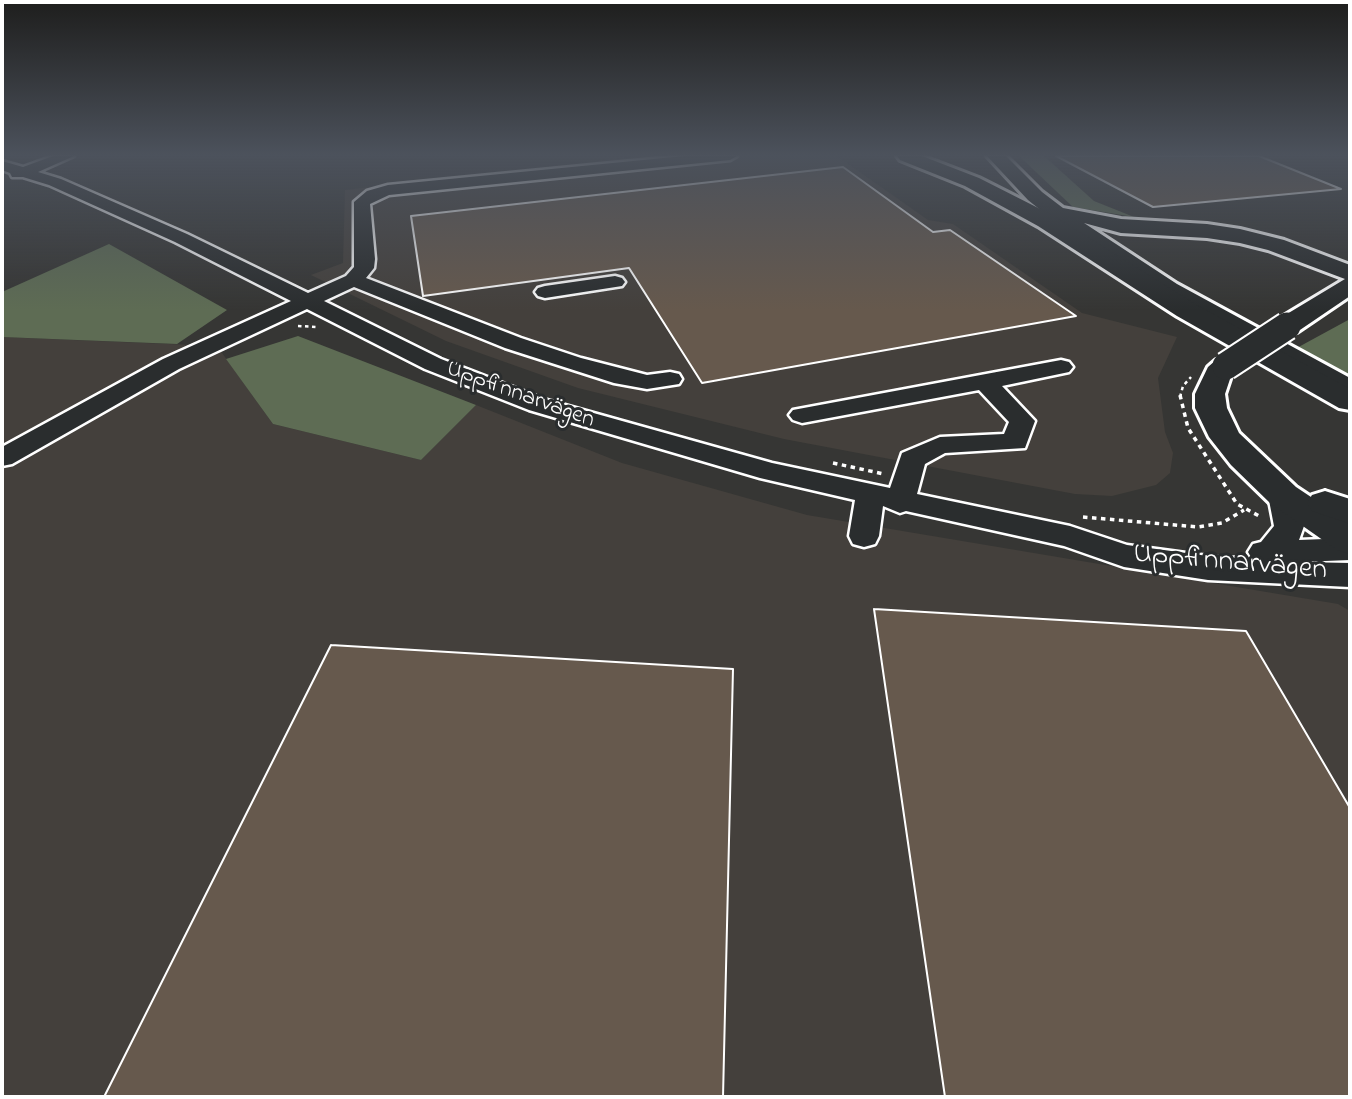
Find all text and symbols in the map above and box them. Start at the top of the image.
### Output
street label: Uppfinnarvägen [442,356,598,436]
street label: Uppfinnarvägen [1132,538,1328,590]

